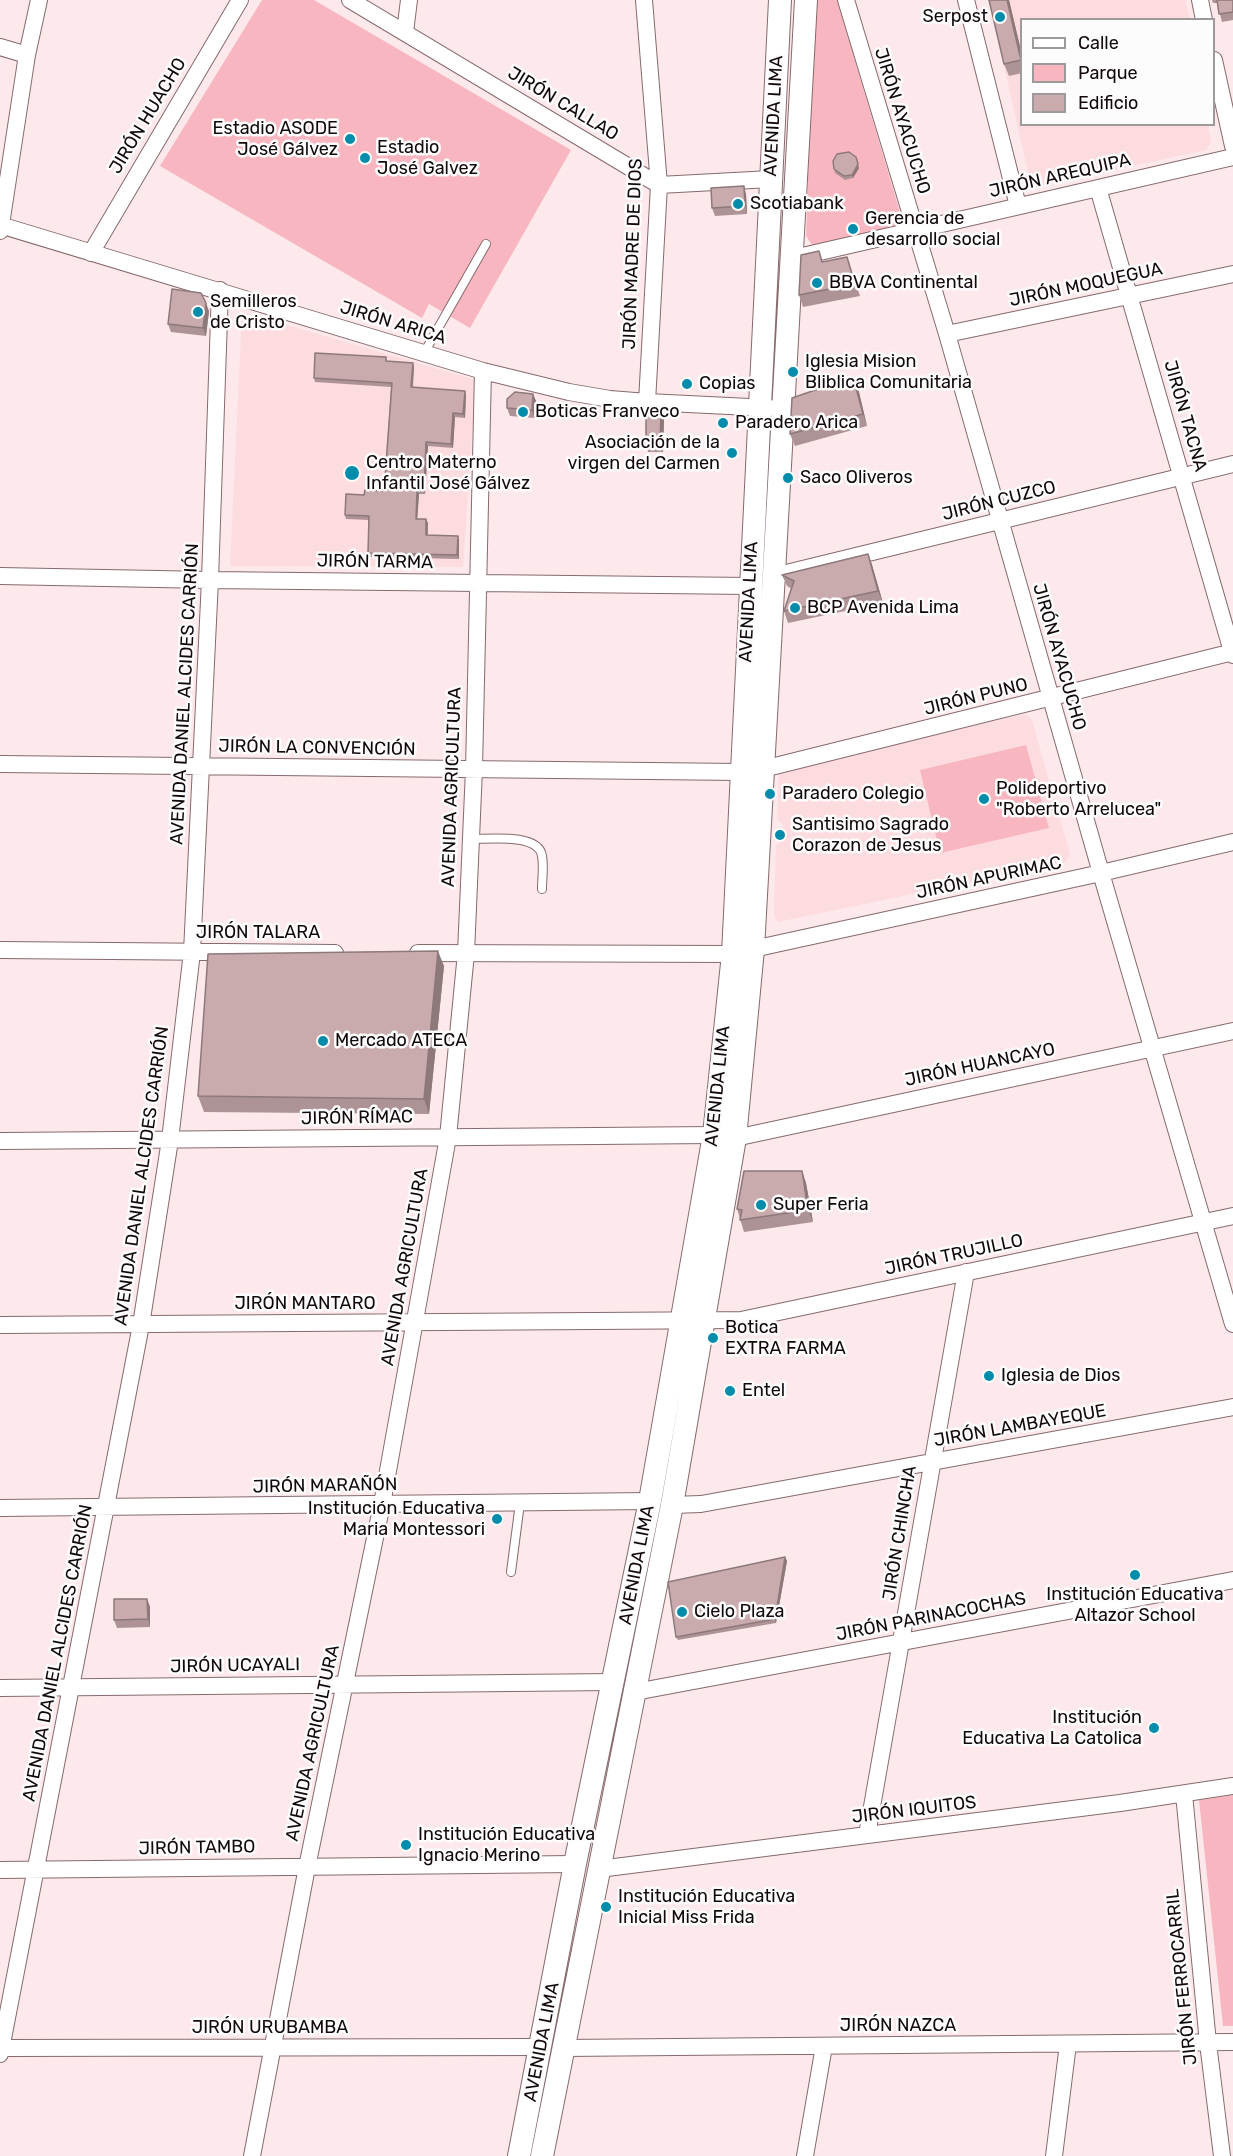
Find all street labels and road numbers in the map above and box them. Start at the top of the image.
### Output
street label: JIRÓN AYACUCHO [869,45,935,197]
street label: JIRÓN HUACHO [105,54,191,178]
street label: AVENIDA LIMA [760,55,788,177]
street label: JIRÓN CALLAO [504,62,622,146]
street label: JIRÓN AREQUIPA [987,149,1133,203]
street label: JIRÓN MADRE DE DIOS [619,158,647,350]
street label: JIRÓN MOQUEGUA [1007,258,1165,312]
street label: JIRÓN ARICA [337,297,449,349]
street label: JIRÓN TACNA [1159,358,1211,474]
street label: JIRÓN CUZCO [940,476,1058,526]
street label: AVENIDA LIMA [735,541,763,663]
street label: AVENIDA DANIEL ALCIDES CARRIÓN [166,543,204,845]
street label: JIRÓN TARMA [317,550,433,574]
street label: JIRÓN AYACUCHO [1028,581,1090,733]
street label: JIRÓN PUNO [922,674,1030,720]
street label: AVENIDA AGRICULTURA [438,687,466,887]
street label: JIRÓN LA CONVENCIÓN [218,735,416,761]
street label: JIRÓN APURIMAC [914,852,1064,904]
street label: JIRÓN TALARA [196,922,320,944]
street label: AVENIDA DANIEL ALCIDES CARRIÓN [110,1025,174,1327]
street label: AVENIDA LIMA [701,1025,735,1147]
street label: JIRÓN HUANCAYO [903,1039,1057,1091]
street label: JIRÓN RÍMAC [301,1106,413,1130]
street label: AVENIDA AGRICULTURA [377,1167,433,1367]
street label: JIRÓN TRUJILLO [883,1230,1025,1280]
street label: JIRÓN MANTARO [234,1293,376,1315]
street label: JIRÓN LAMBAYEQUE [932,1400,1108,1452]
street label: JIRÓN CHINCHA [879,1464,921,1602]
street label: JIRÓN MARAÑÓN [253,1474,397,1498]
street label: AVENIDA DANIEL ALCIDES CARRIÓN [19,1503,97,1803]
street label: AVENIDA LIMA [615,1503,659,1627]
street label: JIRÓN PARINACOCHAS [834,1588,1028,1646]
street label: AVENIDA AGRICULTURA [282,1643,344,1843]
street label: JIRÓN UCAYALI [170,1654,300,1678]
street label: JIRÓN IQUITOS [850,1792,978,1828]
street label: JIRÓN TAMBO [138,1836,256,1860]
street label: JIRÓN FERROCARRIL [1162,1888,1202,2066]
street label: AVENIDA LIMA [520,1980,564,2104]
street label: JIRÓN NAZCA [840,2015,956,2037]
street label: JIRÓN URUBAMBA [192,2017,348,2039]

